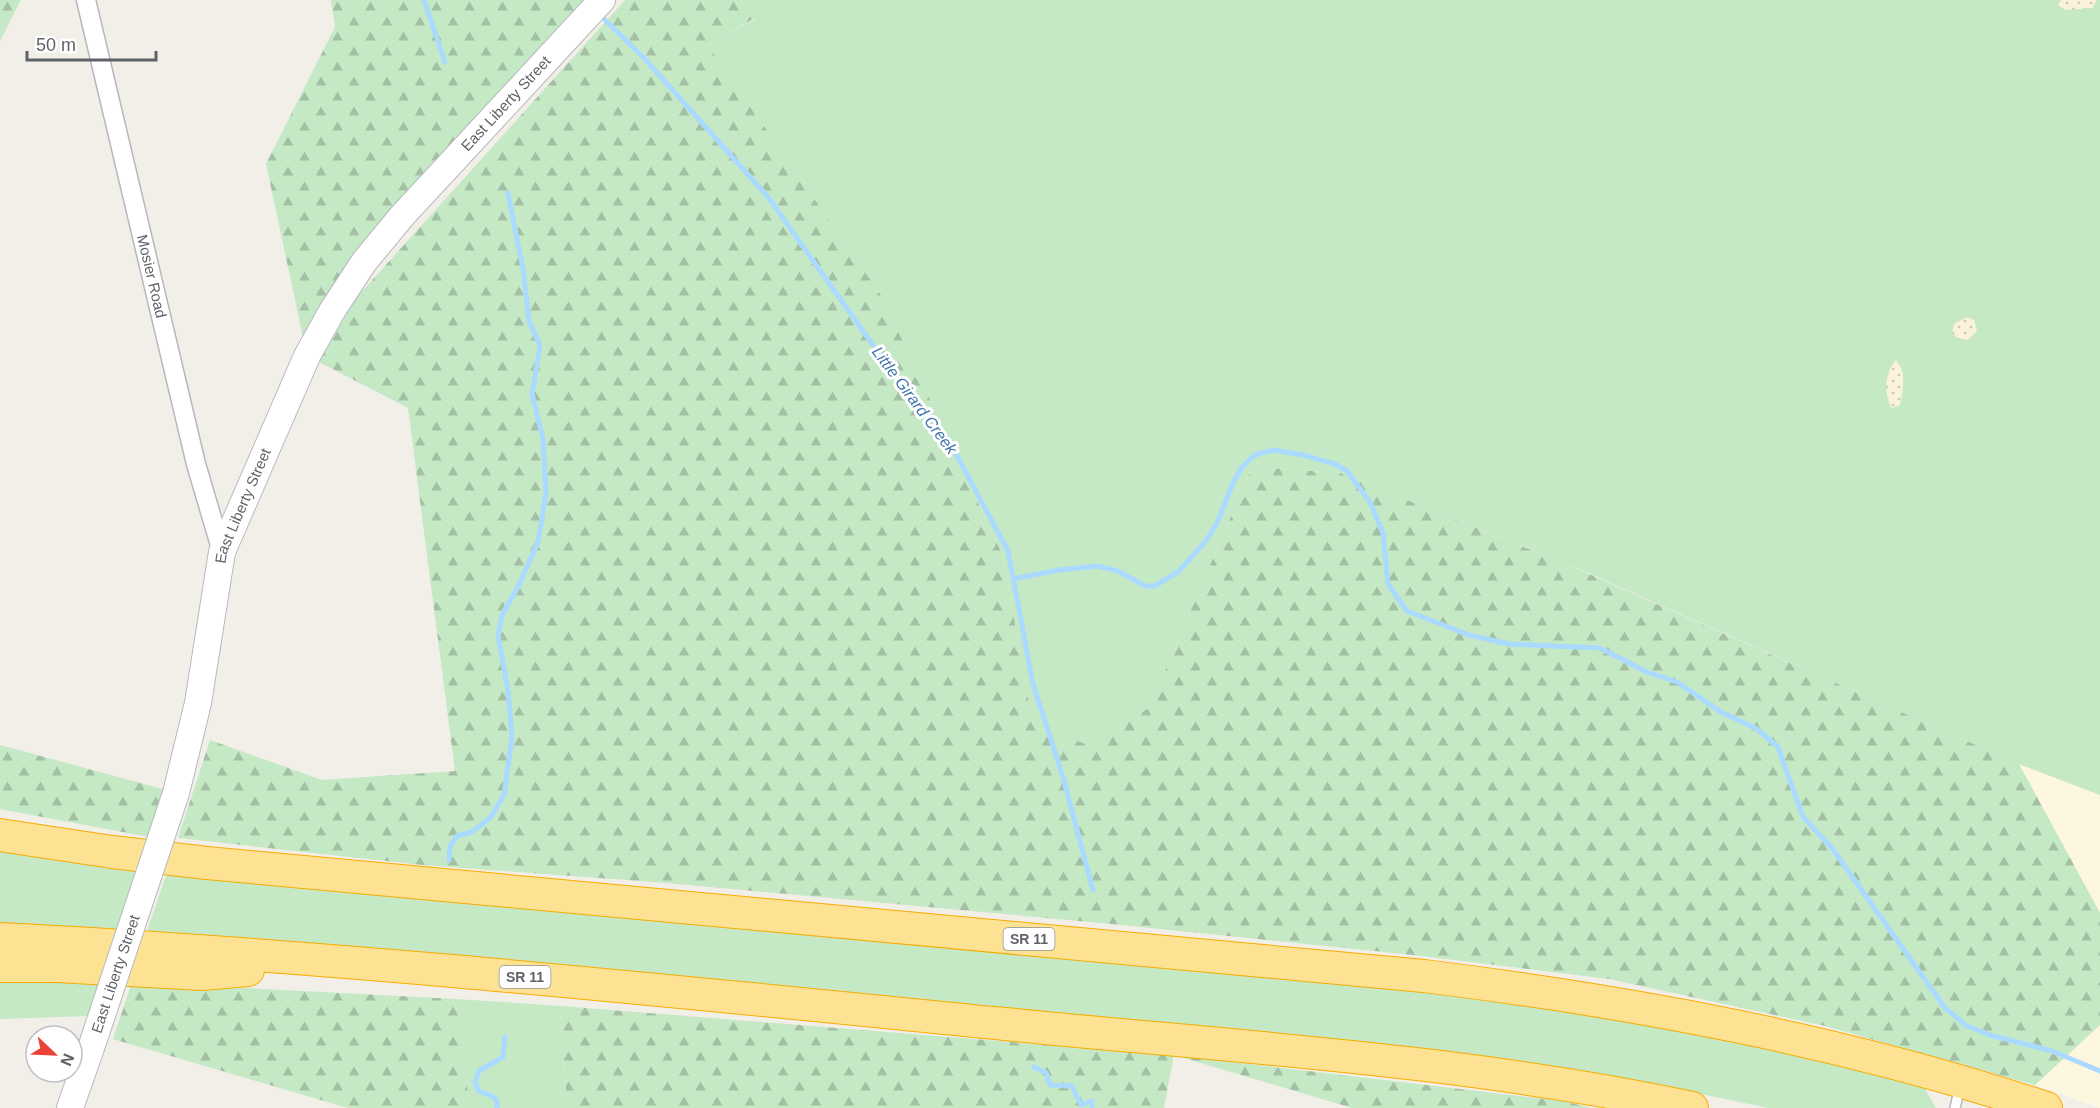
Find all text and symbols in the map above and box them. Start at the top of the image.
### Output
scale bar [27,24,156,62]
text: 50 m [36,35,76,55]
street label: East Liberty Street [458,52,554,154]
street label: Mosier Road [134,233,170,320]
water label: Little Girard Creek [869,343,961,458]
street label: East Liberty Street [211,445,274,564]
street label: East Liberty Street [88,912,143,1035]
road number: SR 11 [1004,928,1054,950]
road number: SR 11 [500,966,550,988]
north arrow [24,1024,84,1084]
text: N [57,1051,77,1068]

